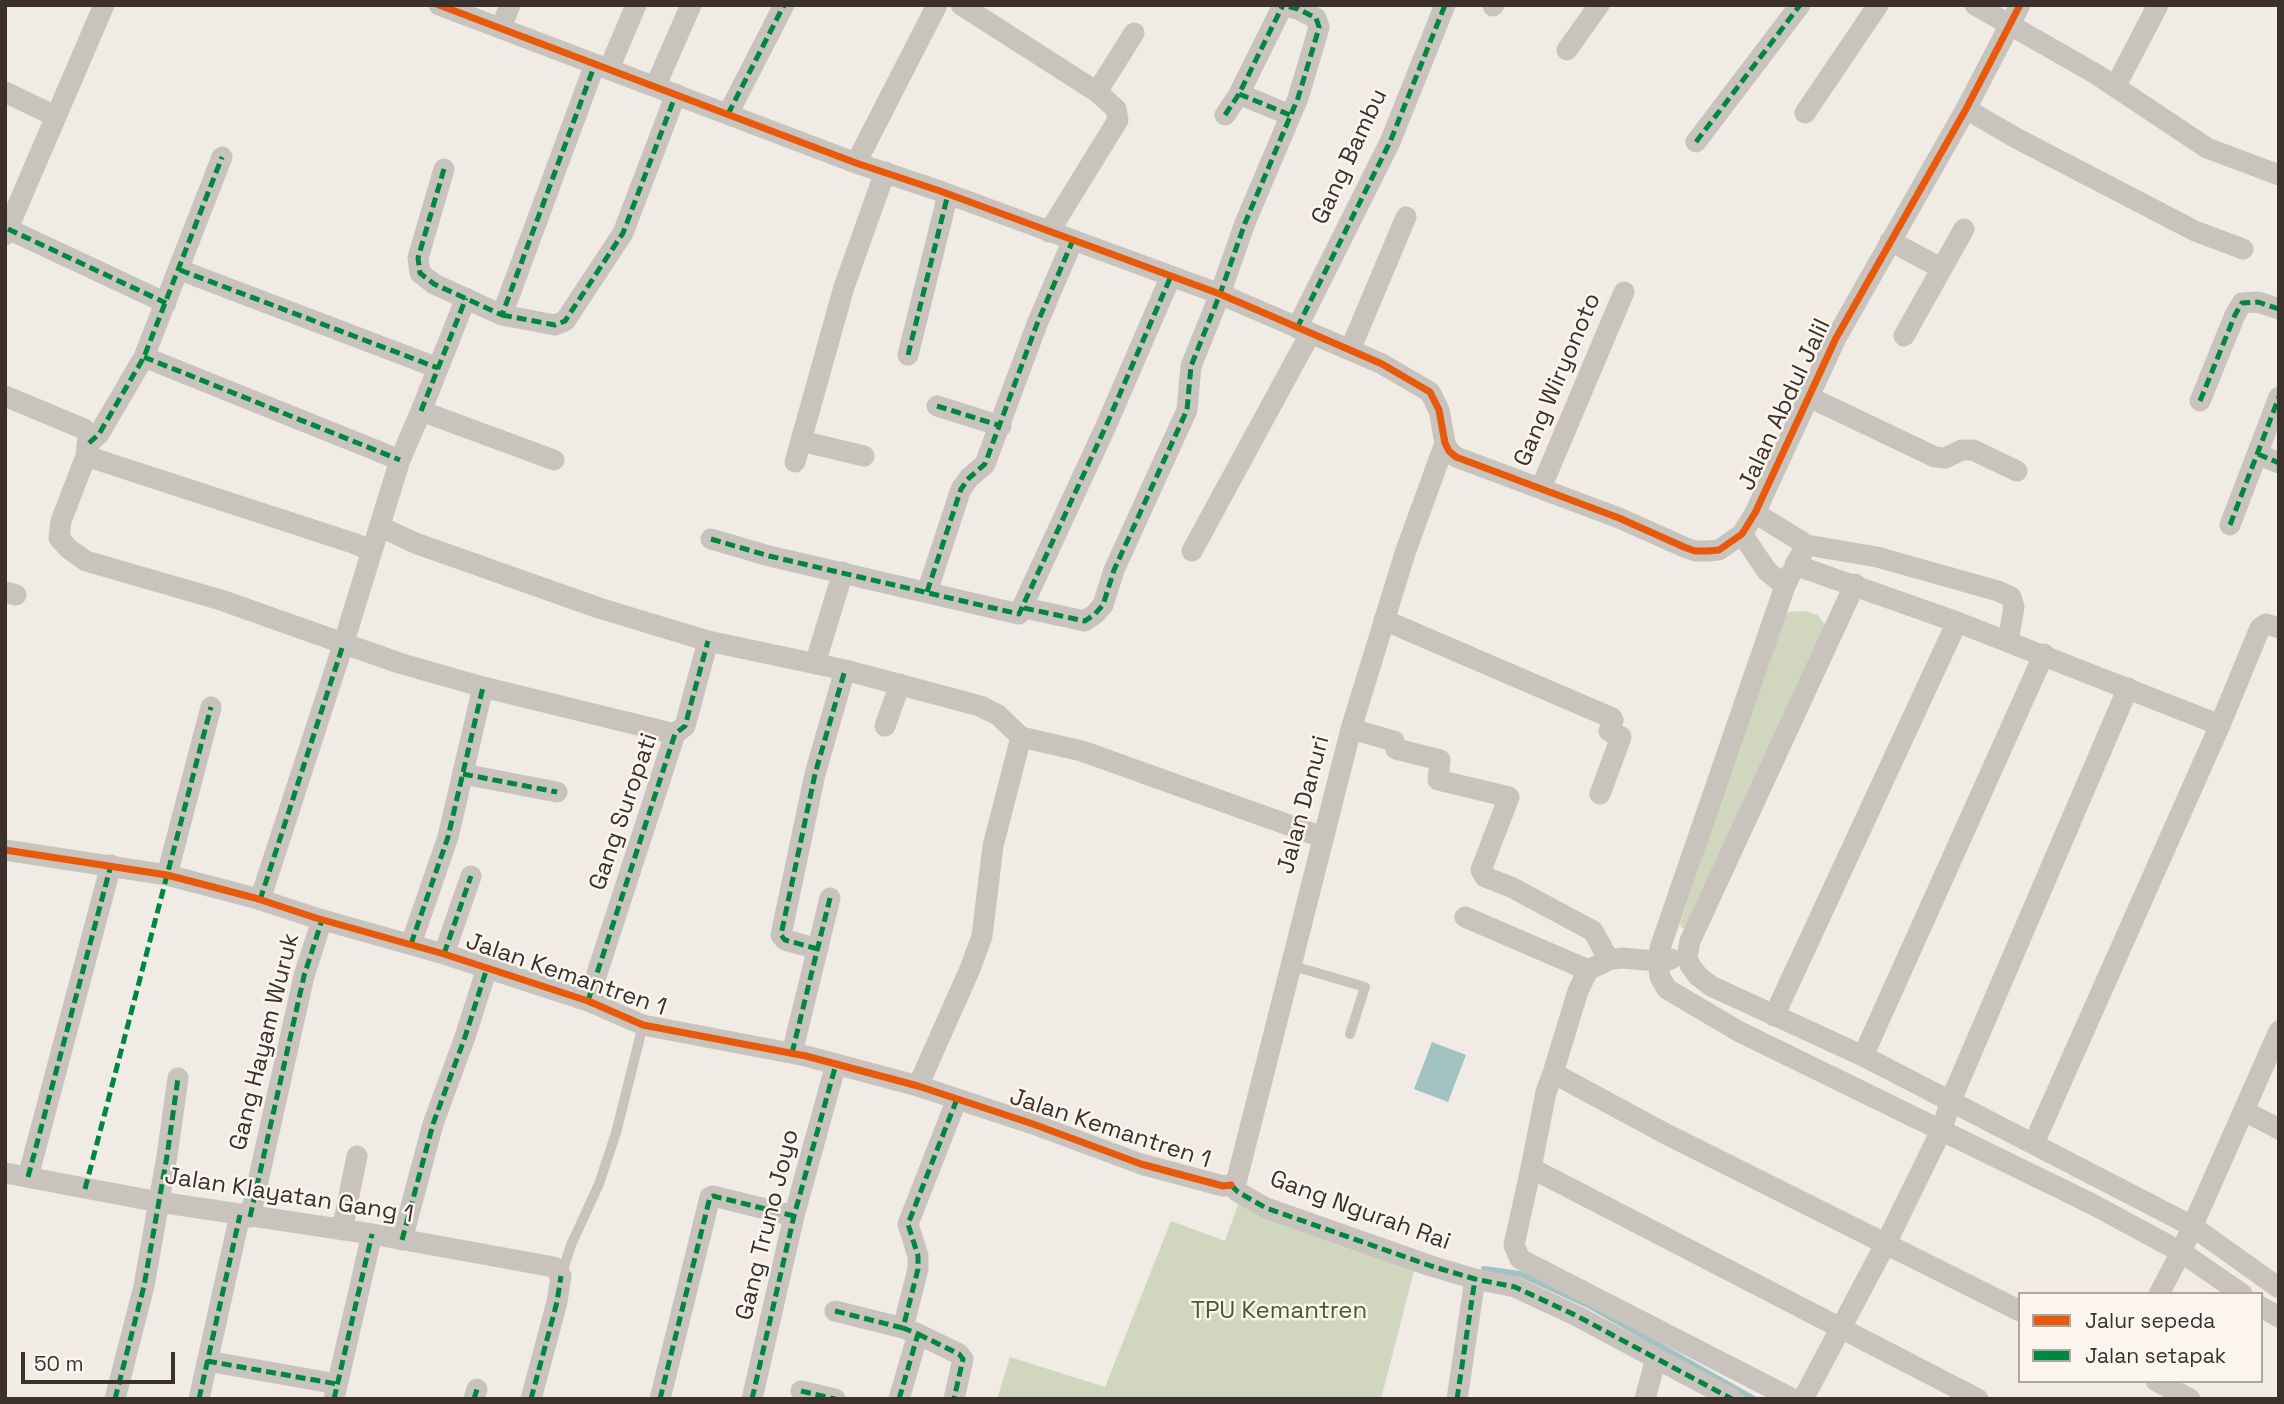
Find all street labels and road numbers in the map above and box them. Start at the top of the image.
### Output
street label: Gang Bambu [1306,85,1394,229]
street label: Gang Wiryonoto [1508,289,1608,471]
street label: Jalan Abdul Jalil [1733,315,1837,495]
street label: Gang Suropati [584,730,664,894]
street label: Jalan Danuri [1272,733,1336,877]
street label: Jalan Kemantren 1 [462,927,670,1023]
street label: Gang Hayam Wuruk [224,930,306,1154]
street label: Jalan Kemantren 1 [1006,1083,1214,1175]
street label: Gang Truno Joyo [730,1127,806,1323]
street label: Jalan Klayatan Gang 1 [163,1162,415,1230]
street label: Gang Ngurah Rai [1266,1165,1454,1257]

